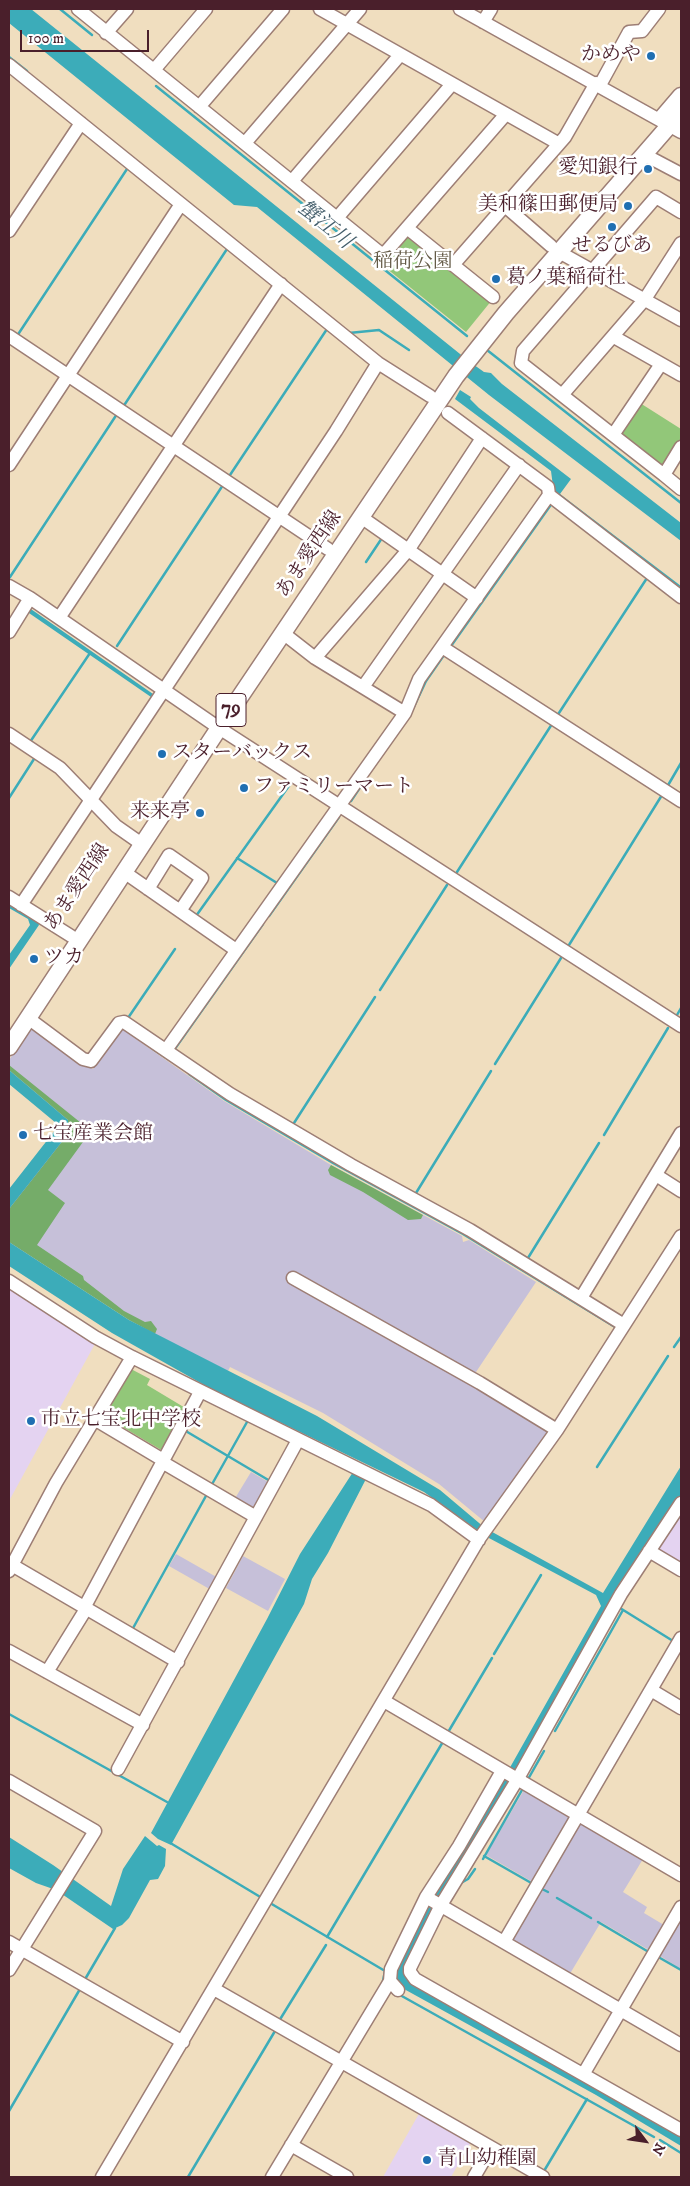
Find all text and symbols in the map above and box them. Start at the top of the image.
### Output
scale bar [22,20,151,52]
text: 100 m [28,29,64,48]
place label: かめや [581,44,641,68]
marker: かめや [645,50,657,62]
place label: 愛知銀行 [558,157,638,181]
marker: 愛知銀行 [642,163,654,175]
place label: 美和篠田郵便局 [478,194,618,218]
water label: 蟹江川 [292,196,356,256]
marker: 美和篠田郵便局 [622,200,634,212]
marker: せるびあ [606,221,618,233]
place label: せるびあ [572,235,652,259]
park label: 稲荷公園 [373,251,453,275]
place label: 葛ノ葉稲荷社 [506,267,626,291]
marker: 葛ノ葉稲荷社 [490,273,502,285]
street label: あま愛西線 [272,507,348,603]
road number: 79 [216,694,246,726]
place label: スターバックス [172,742,312,766]
marker: スターバックス [156,748,168,760]
place label: ファミリーマート [254,776,414,800]
marker: ファミリーマート [238,782,250,794]
place label: 来来亭 [130,801,190,825]
marker: 来来亭 [194,807,206,819]
street label: あま愛西線 [40,840,116,936]
place label: ツカ [44,947,84,971]
marker: ツカ [28,953,40,965]
place label: 七宝産業会館 [33,1123,153,1147]
marker: 七宝産業会館 [17,1129,29,1141]
place label: 市立七宝北中学校 [41,1409,201,1433]
marker: 市立七宝北中学校 [25,1415,37,1427]
north arrow [620,2116,670,2166]
text: N [647,2139,669,2158]
place label: 青山幼稚園 [437,2148,537,2172]
marker: 青山幼稚園 [421,2154,433,2166]

